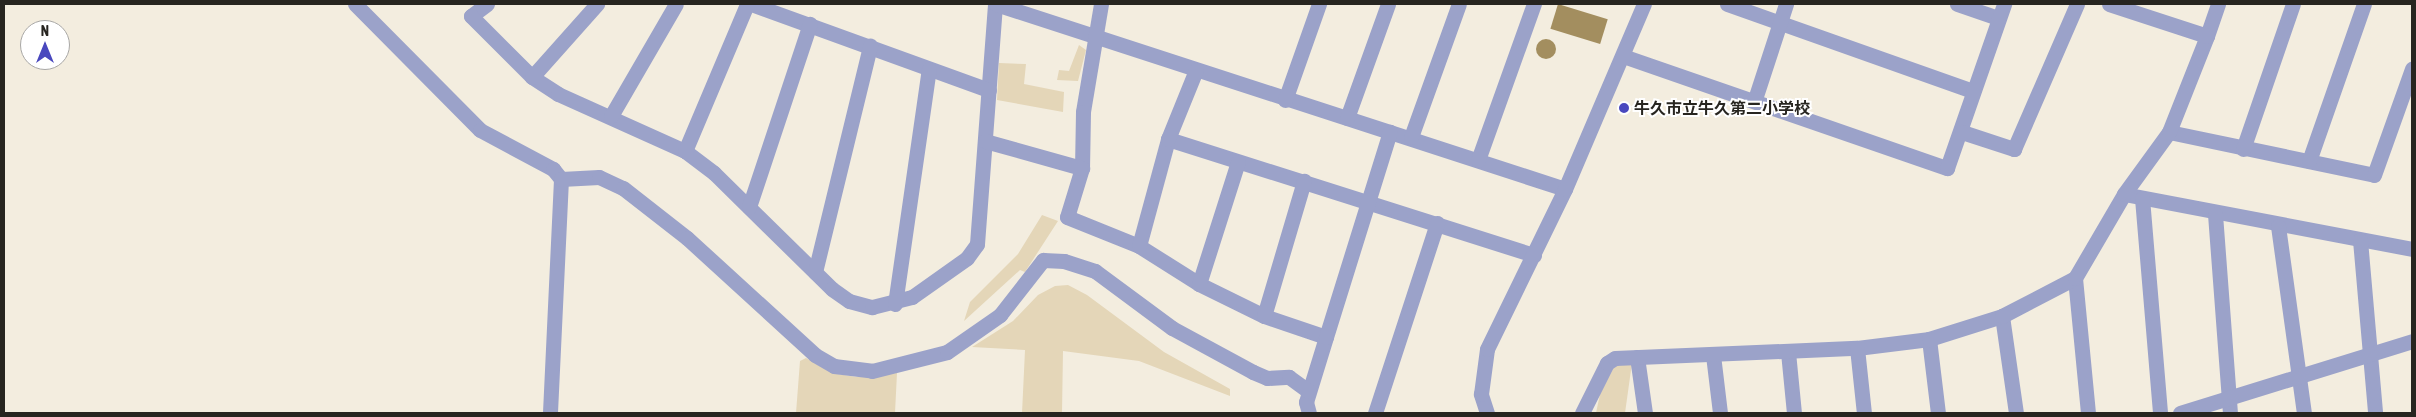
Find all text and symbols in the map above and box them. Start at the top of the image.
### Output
north arrow [20,20,70,70]
text: N [41,23,49,39]
place label: 牛久市立牛久第二小学校 [1634,98,1810,118]
marker: 牛久市立牛久第二小学校 [1618,102,1630,114]

